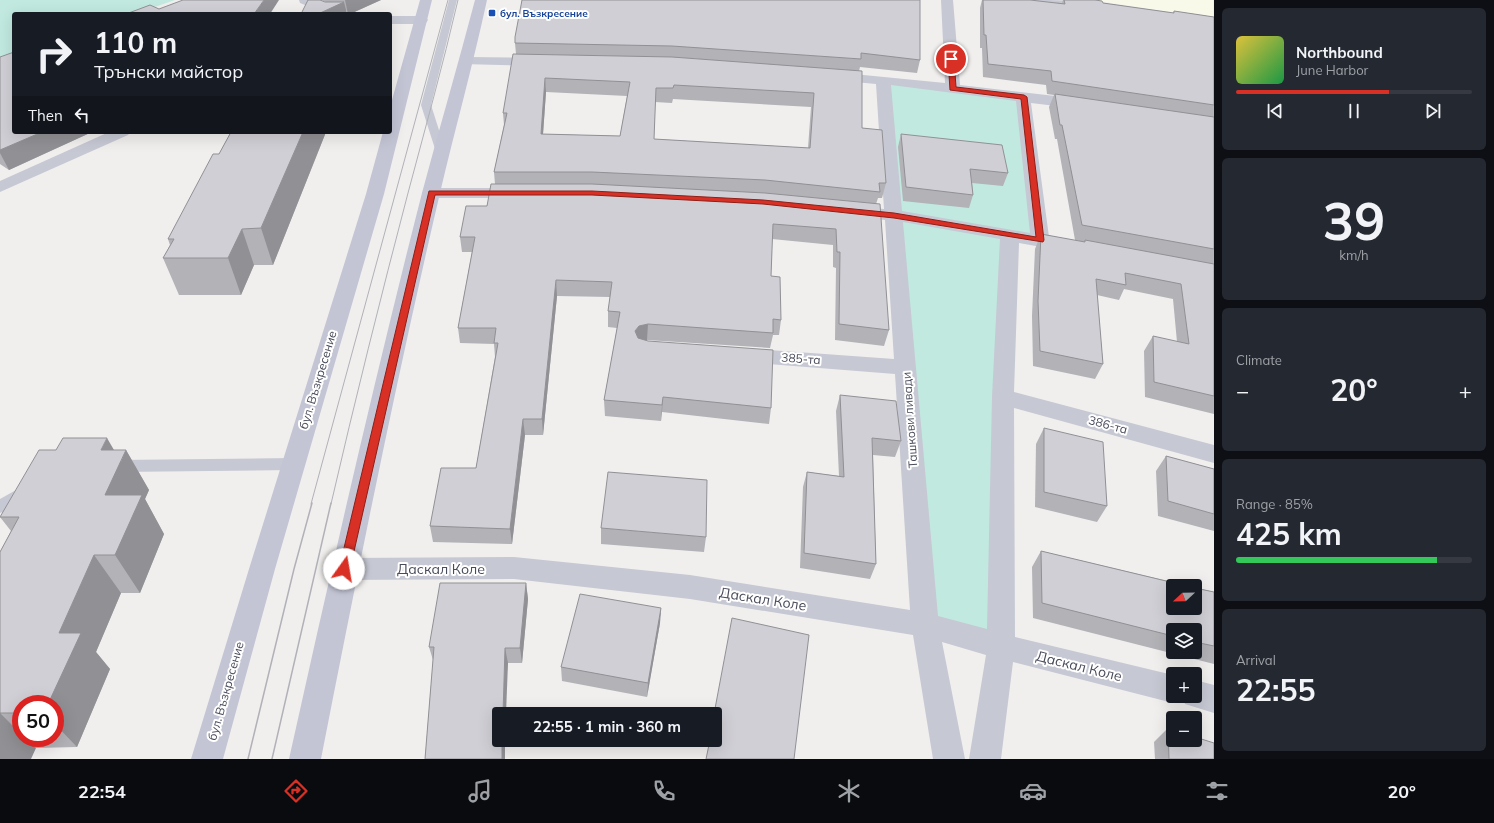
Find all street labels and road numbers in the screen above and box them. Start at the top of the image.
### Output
street label: бул. Възкресение [295,329,340,431]
street label: 385-та [781,350,821,367]
street label: Ташкови ливади [899,371,920,469]
street label: 386-та [1087,412,1129,437]
street label: Даскал Коле [397,560,485,578]
street label: Даскал Коле [718,583,808,615]
street label: бул. Възкресение [204,639,247,742]
street label: Даскал Коле [1034,647,1124,685]

